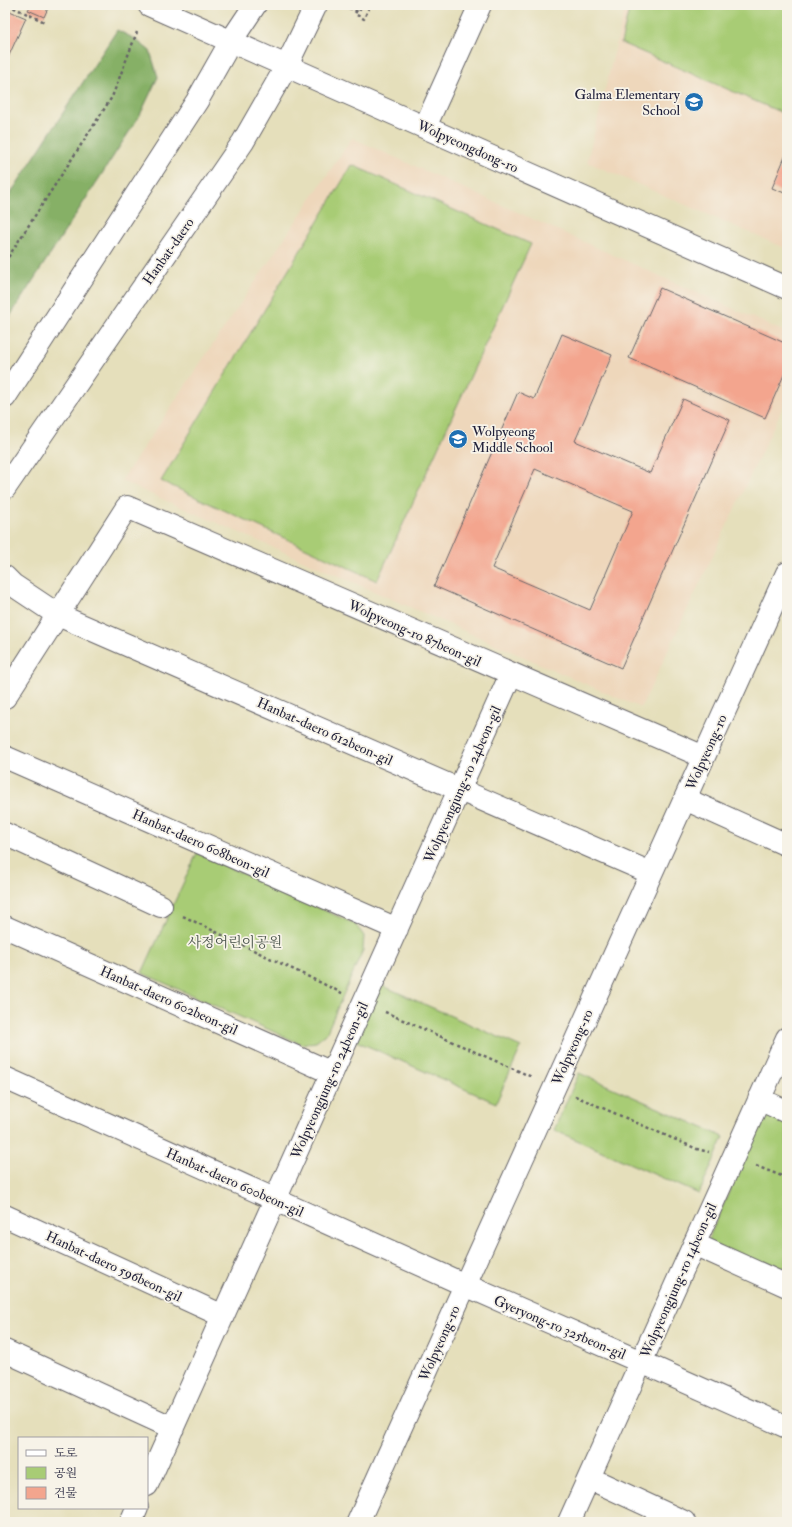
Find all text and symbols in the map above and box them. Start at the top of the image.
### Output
place label: Galma Elementary School [574,86,681,119]
school or university icon: Galma Elementary School [683,91,705,113]
street label: Wolpyeongdong-ro [413,116,521,177]
street label: Hanbat-daero [139,214,198,288]
place label: Wolpyeong Middle School [471,423,553,456]
school or university icon: Wolpyeong Middle School [447,428,469,450]
street label: Wolpyeong-ro 87beon-gil [344,596,484,672]
street label: Hanbat-daero 612beon-gil [254,694,396,769]
street label: Wolpyeongjung-ro 24beon-gil [420,703,506,867]
street label: Wolpyeong-ro [682,712,732,794]
street label: Hanbat-daero 608beon-gil [130,806,272,882]
park label: 사정어린이공원 [188,934,282,951]
street label: Hanbat-daero 602beon-gil [97,962,241,1039]
street label: Wolpyeongjung-ro 24beon-gil [287,999,373,1163]
street label: Wolpyeong-ro [548,1007,598,1089]
street label: Hanbat-daero 600beon-gil [163,1144,307,1221]
street label: Wolpyeongjung-ro 14beon-gil [636,1200,721,1362]
street label: Hanbat-daero 596beon-gil [43,1227,185,1306]
street label: Gyeryong-ro 325beon-gil [491,1292,629,1364]
street label: Wolpyeong-ro [415,1303,465,1385]
legend [18,1437,148,1509]
text: 도로 [54,1446,78,1461]
text: 공원 [54,1466,77,1481]
text: 건물 [54,1486,78,1501]

